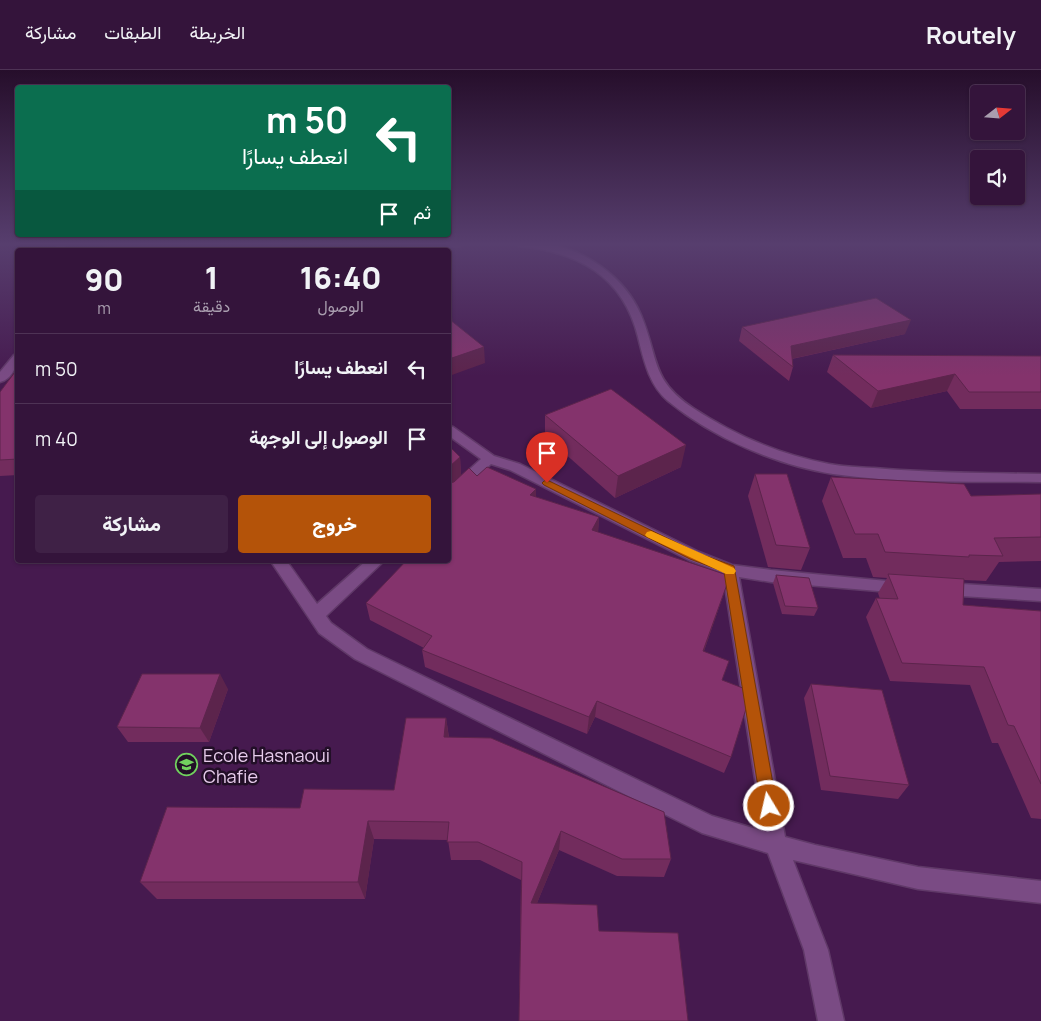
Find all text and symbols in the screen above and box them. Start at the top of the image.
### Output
text: Routely [926,18,1016,51]
text: مشاركة [25,20,76,44]
text: الطبقات [104,20,161,44]
text: الخريطة [189,20,245,44]
north arrow [970,85,1025,140]
map controls [970,85,1025,205]
text: 50 m [266,96,348,144]
icon: left [366,105,431,170]
text: انعطف يسارًا [242,141,348,171]
button: sound [970,150,1025,205]
text: ثم [413,199,431,225]
icon: arrive [375,200,403,228]
text: 1 [205,257,218,298]
text: 16:40 [300,257,381,298]
text: 90 [85,259,124,300]
text: دقيقة [193,295,230,317]
text: الوصول [317,295,364,317]
text: m [97,297,111,319]
text: انعطف يسارًا [294,354,388,380]
icon: left [403,355,431,383]
text: 50 m [35,356,78,382]
text: الوصول إلى الوجهة [249,424,388,450]
icon: arrive [403,425,431,453]
text: 40 m [35,426,78,452]
pin [526,432,568,483]
icon: arrive [533,439,561,467]
button: مشاركة [35,495,228,553]
button: خروج [238,495,431,553]
place label: Ecole Hasnaoui Chafie [203,743,330,788]
school or university icon: Ecole Hasnaoui Chafie [175,753,199,777]
position arrow [742,779,794,831]

